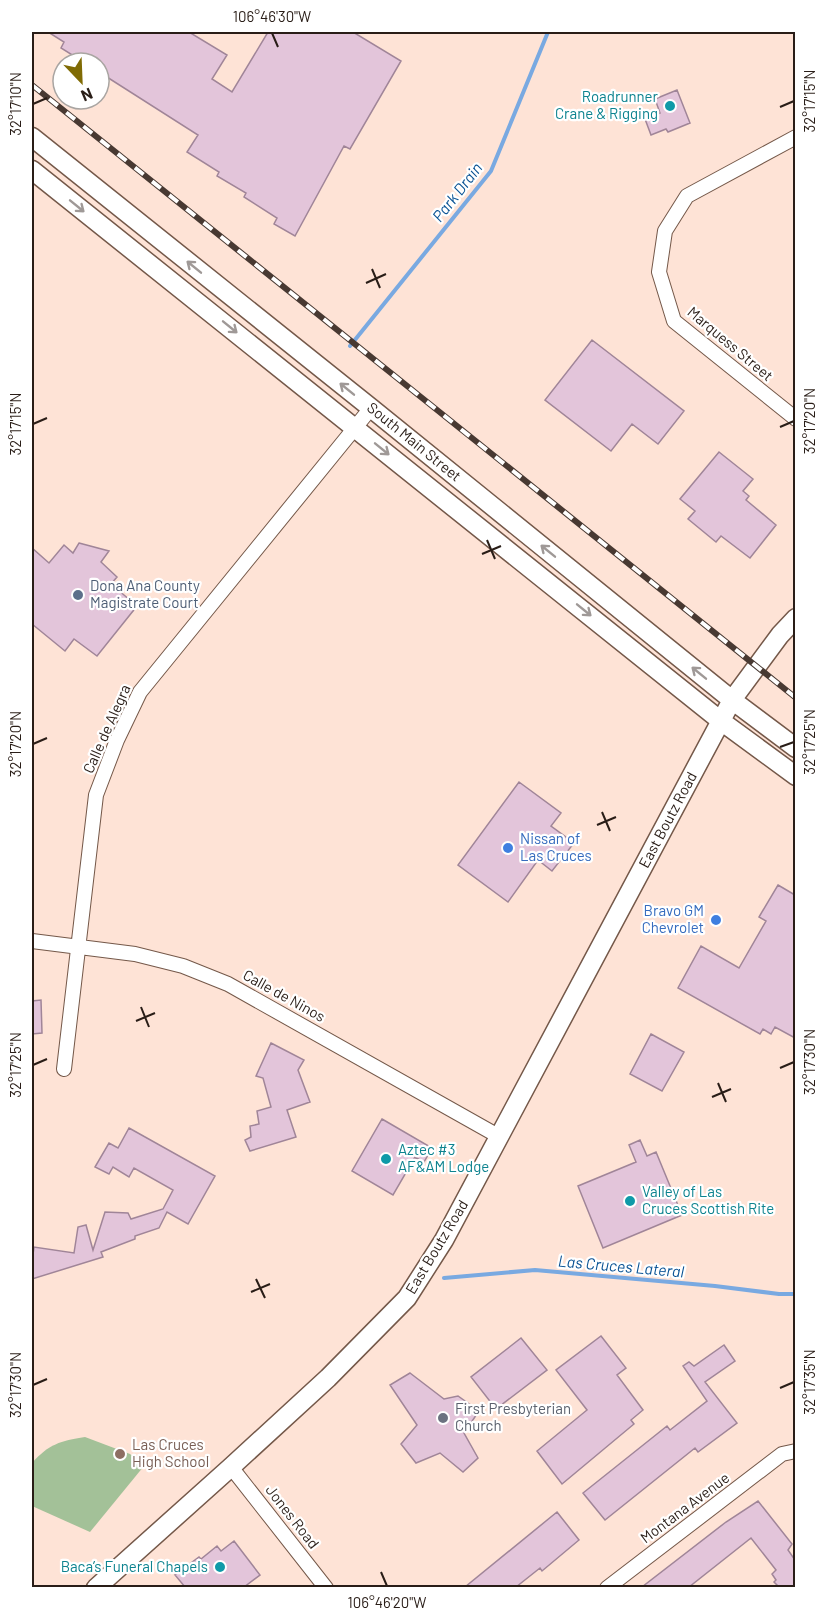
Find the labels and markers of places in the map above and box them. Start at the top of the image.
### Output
place label: Roadrunner Crane & Rigging [555,87,659,122]
marker: Roadrunner Crane & Rigging [663,99,677,113]
place label: Dona Ana County Magistrate Court [90,576,200,611]
marker: Dona Ana County Magistrate Court [71,588,85,602]
place label: Nissan of Las Cruces [520,829,592,864]
marker: Nissan of Las Cruces [501,841,515,855]
place label: Bravo GM Chevrolet [642,901,704,936]
marker: Bravo GM Chevrolet [709,913,723,927]
place label: Aztec #3 AF&AM Lodge [398,1140,489,1175]
marker: Aztec #3 AF&AM Lodge [379,1152,393,1166]
place label: Valley of Las Cruces Scottish Rite [642,1182,774,1217]
marker: Valley of Las Cruces Scottish Rite [623,1194,637,1208]
place label: First Presbyterian Church [455,1399,571,1434]
marker: First Presbyterian Church [436,1411,450,1425]
place label: Las Cruces High School [132,1435,209,1470]
marker: Las Cruces High School [113,1447,127,1461]
place label: Baca’s Funeral Chapels [61,1557,208,1575]
marker: Baca’s Funeral Chapels [213,1560,227,1574]

